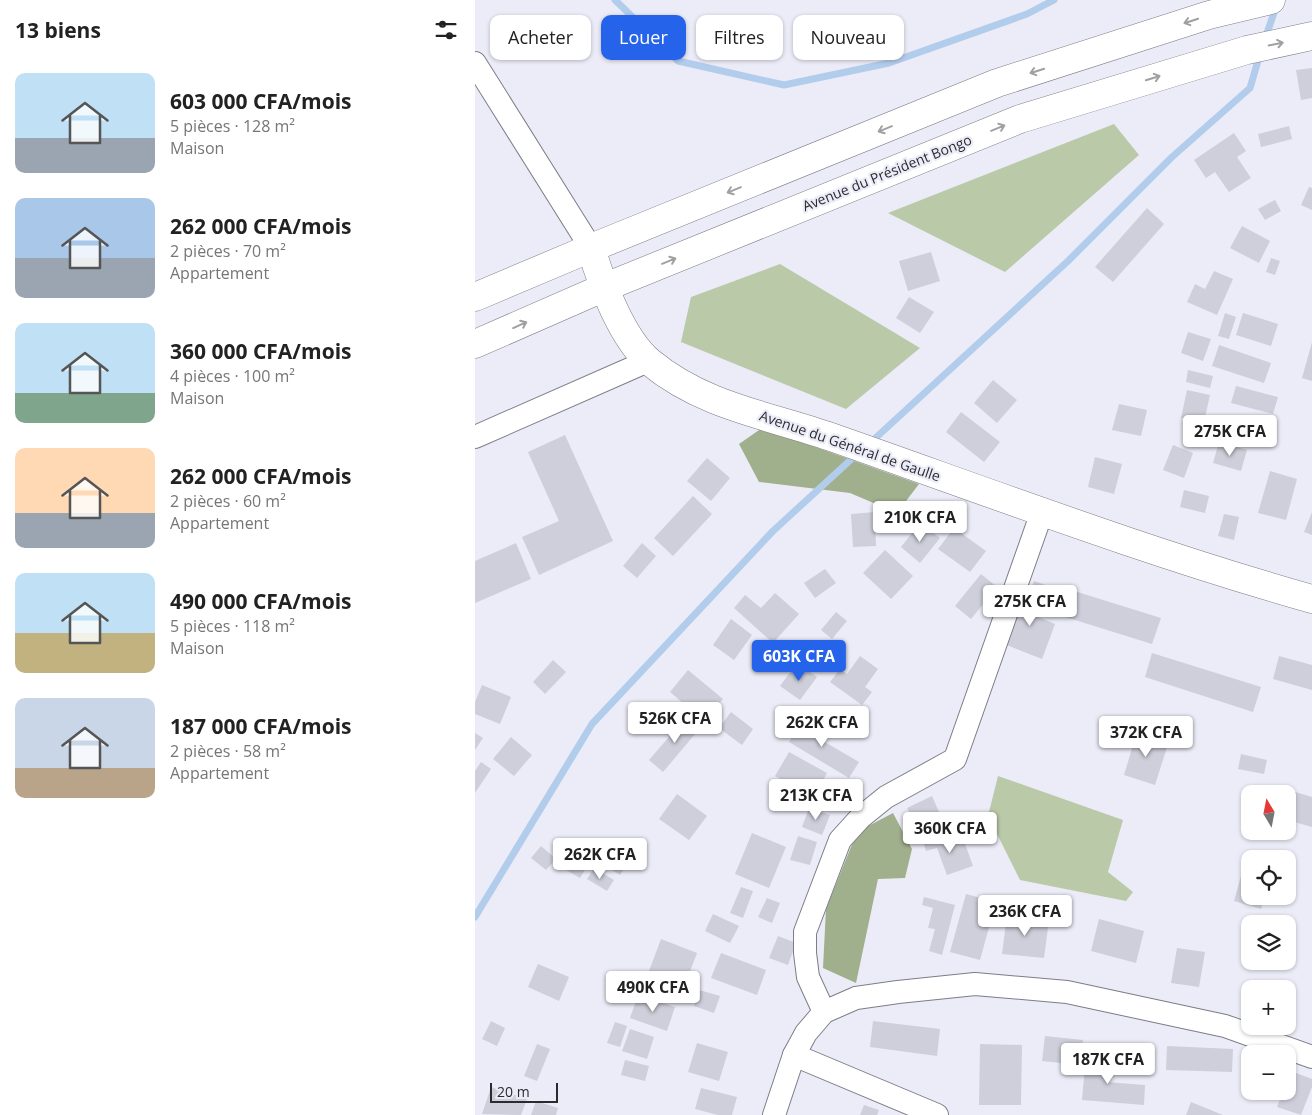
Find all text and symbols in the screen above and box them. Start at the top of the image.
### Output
chip: Acheter [490,15,591,60]
chip: Louer [601,15,686,60]
chip: Filtres [696,15,783,60]
chip: Nouveau [793,15,904,60]
text: 13 biens [15,16,101,44]
icon: filters [432,16,460,44]
one-way arrow [1184,17,1200,26]
one-way arrow [1268,39,1284,48]
one-way arrow [1029,66,1045,76]
one-way arrow [1144,73,1160,83]
text: 603 000 CFA/mois [170,87,352,115]
icon: home [55,93,115,153]
text: 5 pièces · 128 m² [170,115,295,137]
one-way arrow [990,123,1005,132]
one-way arrow [878,125,893,134]
street label: Avenue du Président Bongo [799,130,974,215]
text: Maison [170,137,224,159]
one-way arrow [727,186,742,195]
text: 262 000 CFA/mois [170,212,352,240]
icon: home [55,218,115,278]
text: 2 pièces · 70 m² [170,240,286,262]
one-way arrow [661,256,676,265]
text: Appartement [170,262,269,284]
one-way arrow [512,319,527,329]
text: 360 000 CFA/mois [170,337,352,365]
icon: home [55,343,115,403]
text: 4 pièces · 100 m² [170,365,295,387]
text: Maison [170,387,224,409]
street label: Avenue du Général de Gaulle [757,406,943,485]
pin: 275K CFA [1178,414,1282,457]
text: 275K CFA [1194,420,1266,442]
text: 262 000 CFA/mois [170,462,352,490]
icon: home [55,468,115,528]
text: 2 pièces · 60 m² [170,490,286,512]
pin: 210K CFA [868,500,972,543]
text: 210K CFA [884,506,956,528]
text: Appartement [170,512,269,534]
pin: 275K CFA [978,584,1082,627]
text: 490 000 CFA/mois [170,587,352,615]
text: 275K CFA [994,590,1066,612]
icon: home [55,593,115,653]
text: 5 pièces · 118 m² [170,615,295,637]
text: Maison [170,637,224,659]
pin: 603K CFA [747,640,851,682]
text: 603K CFA [763,645,835,667]
pin: 526K CFA [623,702,727,744]
pin: 262K CFA [770,706,874,748]
text: 526K CFA [639,707,711,729]
text: 262K CFA [786,711,858,733]
text: 187 000 CFA/mois [170,712,352,740]
pin: 372K CFA [1094,716,1198,758]
icon: home [55,718,115,778]
text: 372K CFA [1110,721,1182,743]
text: 2 pièces · 58 m² [170,740,286,762]
text: Appartement [170,762,269,784]
pin: 213K CFA [764,778,868,821]
text: 213K CFA [780,784,852,806]
north arrow [1241,785,1296,840]
map controls [1241,785,1296,1100]
pin: 360K CFA [898,812,1002,854]
text: 360K CFA [914,817,986,839]
pin: 262K CFA [548,838,652,880]
text: 262K CFA [564,843,636,865]
button: locate [1241,850,1296,905]
pin: 236K CFA [973,894,1077,937]
text: 236K CFA [989,900,1061,922]
button: layers [1241,915,1296,970]
pin: 490K CFA [601,970,705,1013]
text: 490K CFA [617,976,689,998]
button: + [1241,980,1296,1035]
pin: 187K CFA [1056,1042,1160,1085]
button: − [1241,1045,1296,1100]
text: 187K CFA [1072,1048,1144,1070]
scale bar [490,1080,557,1103]
text: 20 m [497,1082,530,1101]

